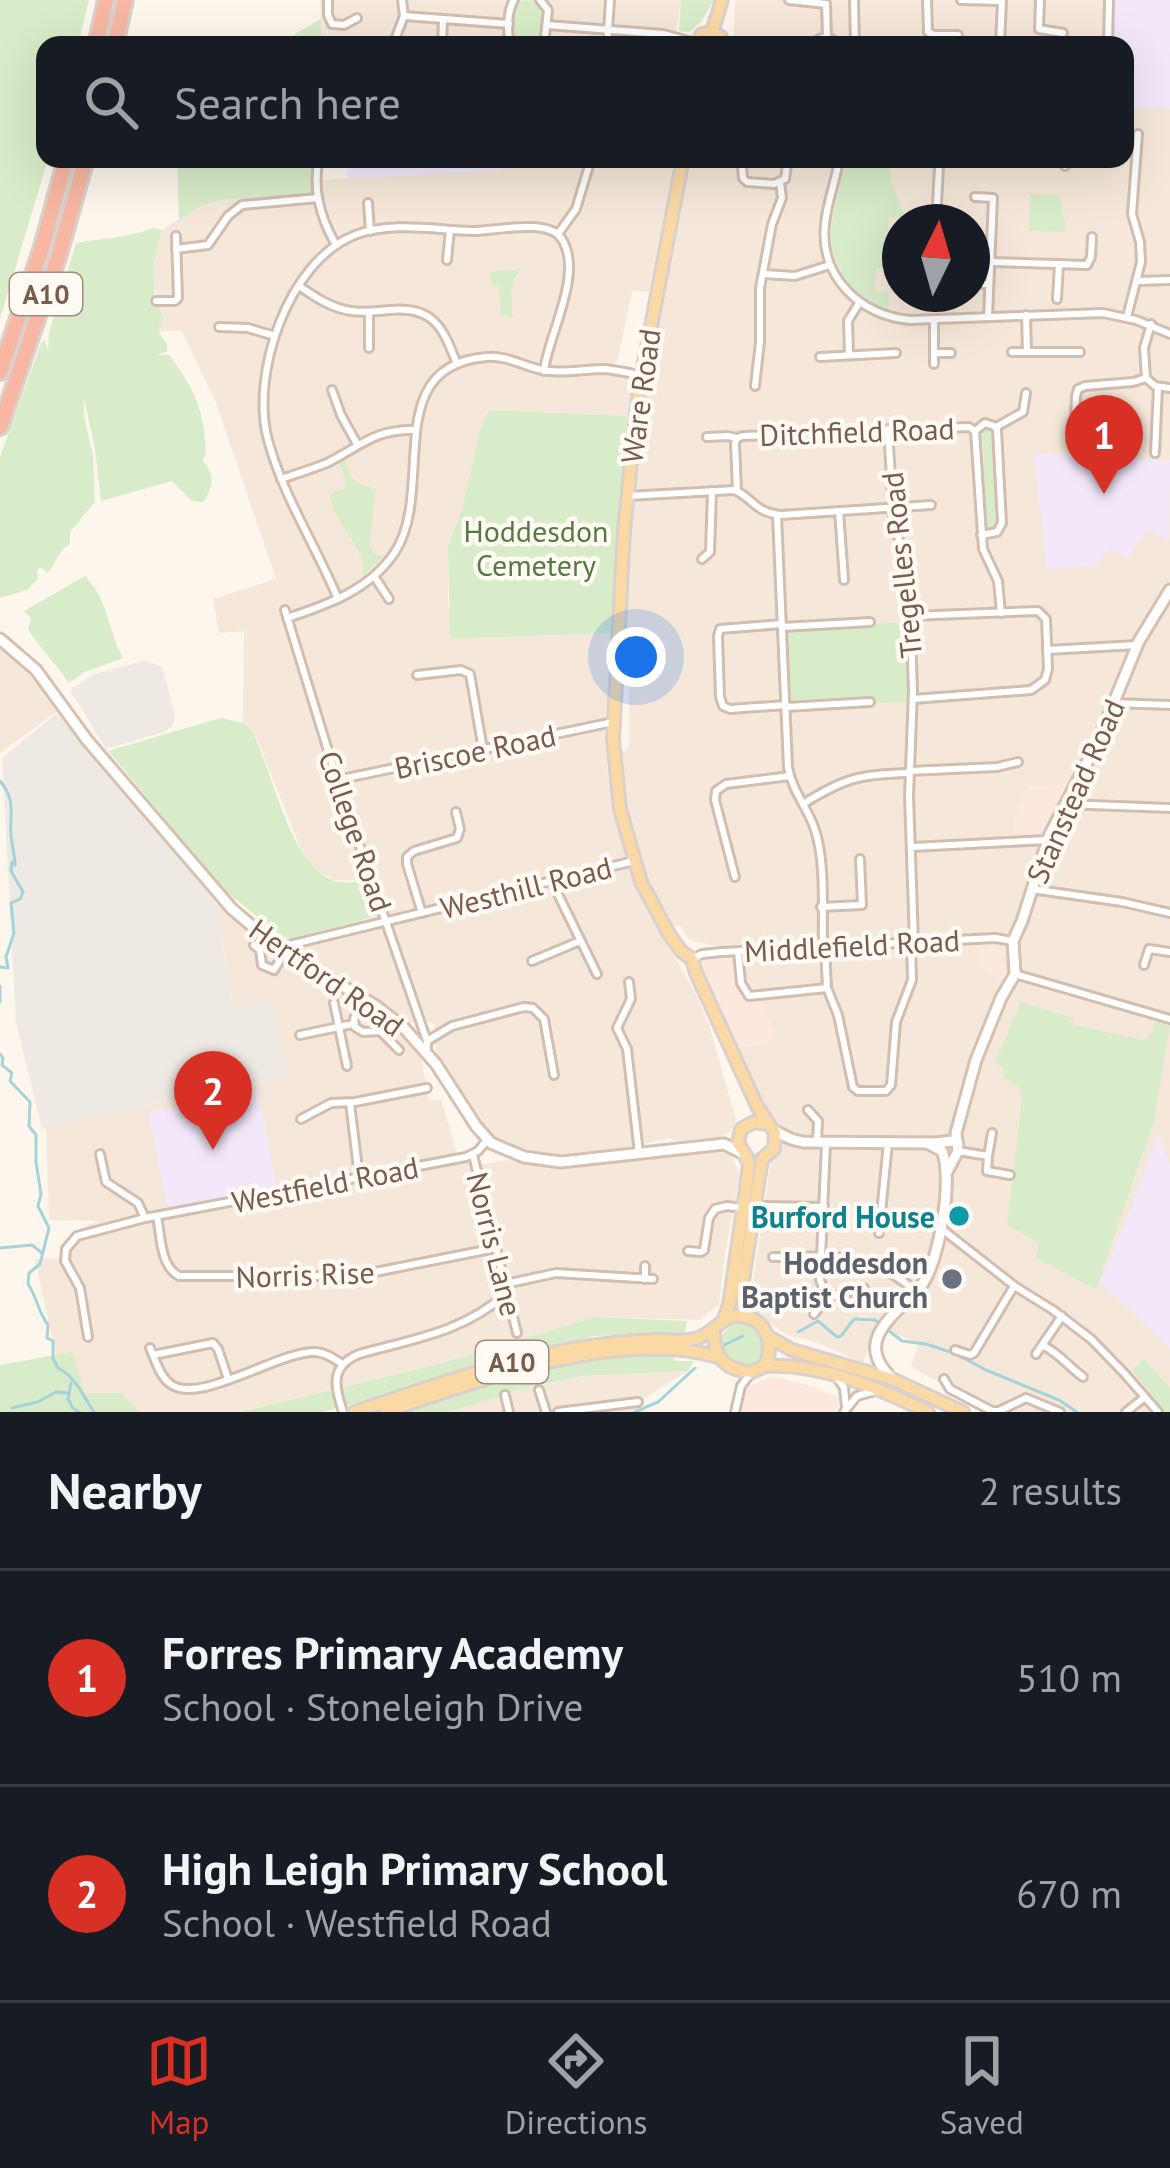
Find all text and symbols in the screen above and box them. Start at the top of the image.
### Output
search box [36,36,1134,168]
icon: search [78,69,144,135]
text: Search here [174,73,401,131]
north arrow [882,204,990,312]
road number: A10 [10,273,82,315]
street label: Ware Road [611,326,669,466]
pin: 1 [1065,395,1143,494]
street label: Ditchfield Road [759,408,955,454]
street label: Tregelles Road [872,470,930,660]
park label: Hoddesdon Cemetery [463,511,609,584]
your location [606,627,666,687]
street label: Stanstead Road [1017,693,1133,889]
street label: Briscoe Road [391,715,559,787]
street label: College Road [310,745,402,917]
street label: Westhill Road [436,847,616,927]
street label: Hertford Road [242,909,412,1045]
street label: Middlefield Road [743,920,961,970]
pin: 2 [174,1051,252,1150]
street label: Westfield Road [228,1147,422,1221]
street label: Norris Lane [458,1168,532,1320]
place label: Burford House [751,1197,935,1236]
marker: Burford House [946,1203,972,1229]
place label: Hoddesdon Baptist Church [741,1243,928,1316]
street label: Norris Rise [235,1252,375,1296]
marker: Hoddesdon Baptist Church [939,1266,965,1292]
road number: A10 [476,1341,548,1383]
text: Nearby [48,1457,202,1523]
text: 2 results [979,1465,1122,1516]
text: Forres Primary Academy [162,1623,623,1681]
text: 1 [76,1652,98,1703]
text: 510 m [1016,1652,1122,1703]
text: School · Stoneleigh Drive [162,1681,583,1732]
text: High Leigh Primary School [162,1839,667,1897]
text: 2 [76,1868,98,1919]
text: 670 m [1016,1868,1122,1919]
text: School · Westfield Road [162,1897,552,1948]
tab: Map [146,2028,212,2143]
tab: Directions [505,2028,647,2143]
tab: Saved [940,2028,1024,2143]

